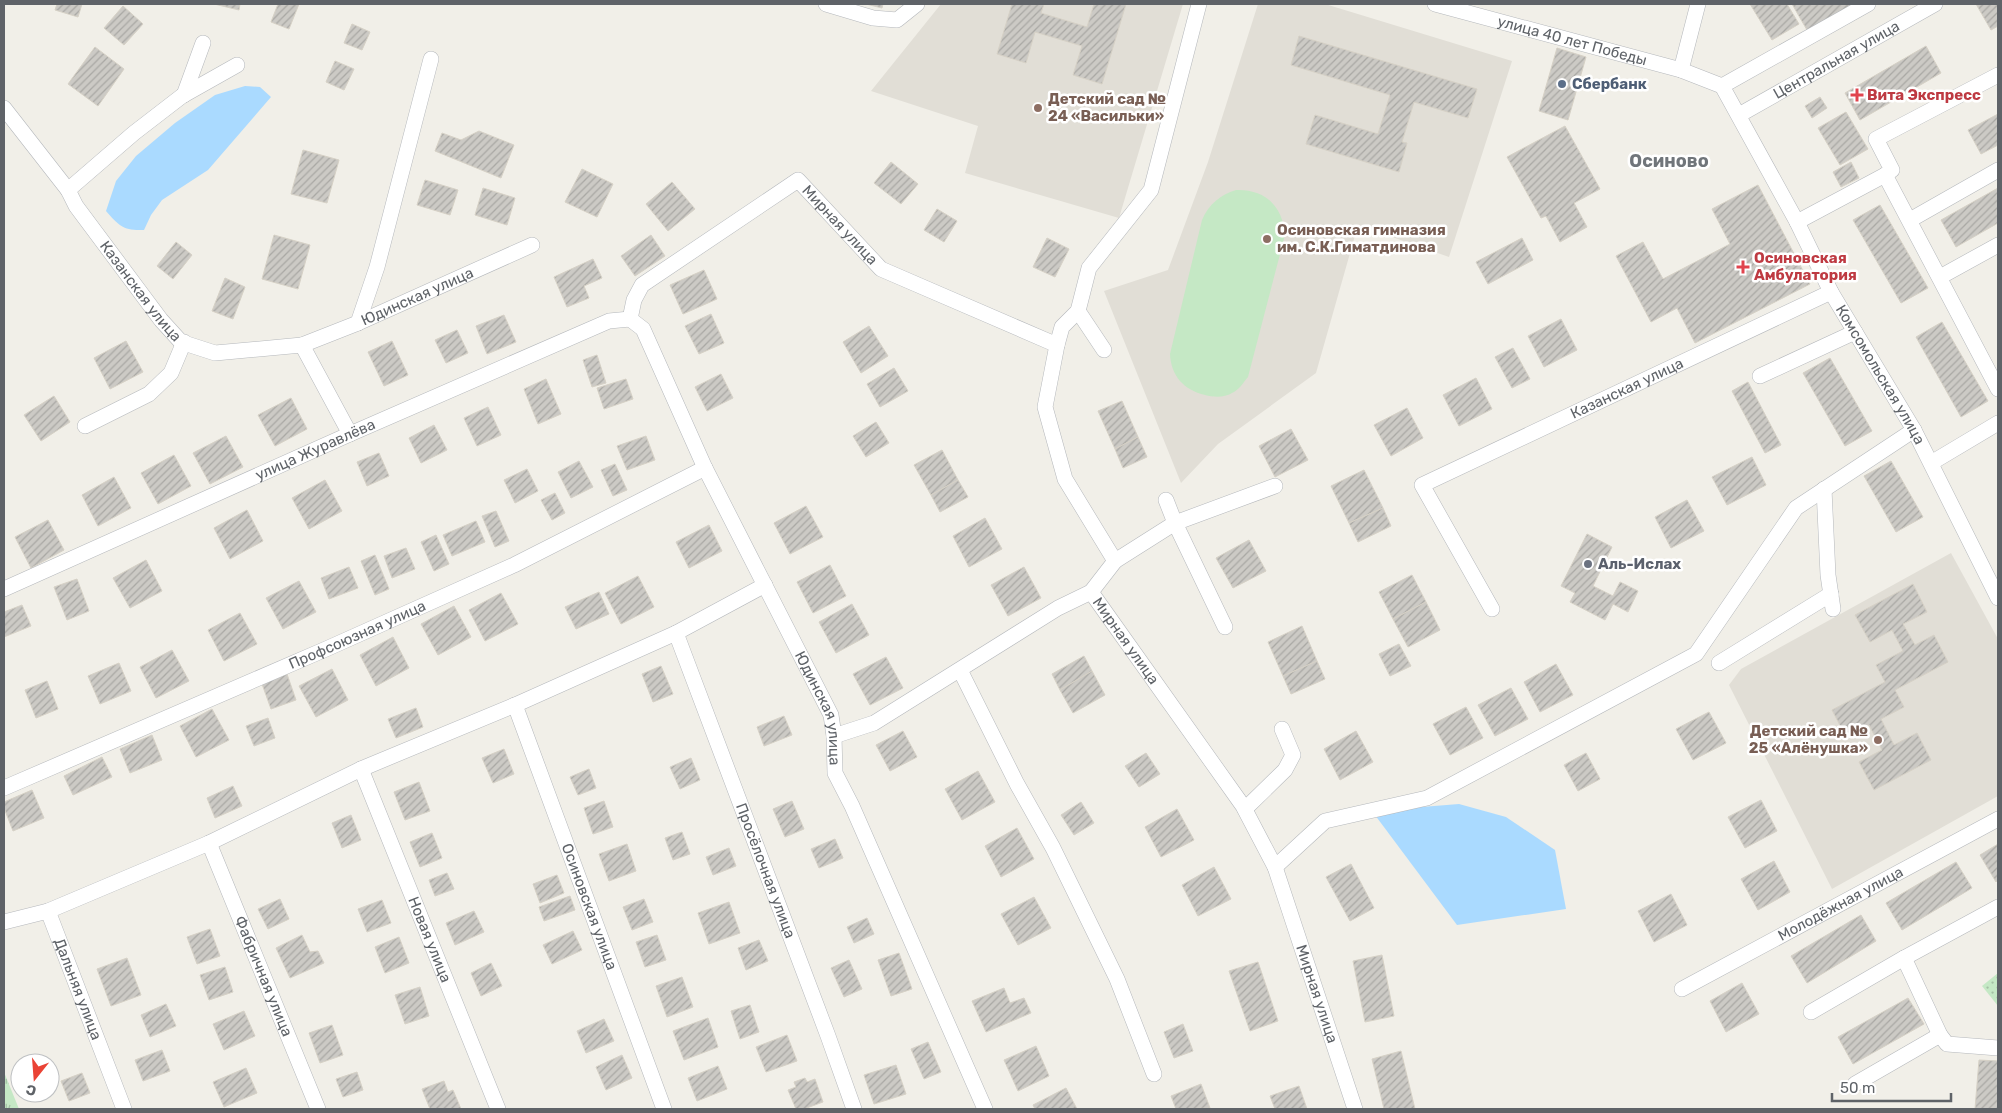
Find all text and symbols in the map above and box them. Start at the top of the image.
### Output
street label: улица 40 лет Победы [1495,12,1649,69]
street label: Центральная улица [1770,17,1903,103]
place label: Сбербанк [1572,75,1647,93]
marker: Сбербанк [1556,78,1568,90]
place label: Вита Экспресс [1867,86,1981,104]
marker: Вита Экспресс [1851,89,1863,101]
place label: Детский сад № 24 «Васильки» [1048,90,1166,125]
marker: Детский сад № 24 «Васильки» [1032,102,1044,114]
district label: Осиново [1629,150,1709,172]
street label: Мирная улица [798,181,882,269]
place label: Осиновская гимназия им. С.К.Гиматдинова [1277,221,1446,256]
marker: Осиновская гимназия им. С.К.Гиматдинова [1261,233,1273,245]
street label: Казанская улица [96,237,185,345]
place label: Осиновская Амбулатория [1754,249,1857,284]
marker: Осиновская Амбулатория [1736,260,1750,274]
street label: Юдинская улица [358,263,476,329]
street label: Комсомольская улица [1832,301,1929,447]
street label: Казанская улица [1568,354,1686,423]
street label: улица Журавлёва [252,415,378,484]
place label: Аль-Ислах [1598,555,1681,573]
marker: Аль-Ислах [1582,558,1594,570]
street label: Мирная улица [1089,594,1163,688]
street label: Профсоюзная улица [286,597,429,673]
street label: Юдинская улица [791,648,844,766]
place label: Детский сад № 25 «Алёнушка» [1749,722,1868,757]
marker: Детский сад № 25 «Алёнушка» [1872,734,1884,746]
street label: Просёлочная улица [732,801,799,941]
street label: Осиновская улица [558,841,621,972]
street label: Молодёжная улица [1775,863,1906,945]
street label: Новая улица [404,894,455,985]
street label: Фабричная улица [231,913,296,1039]
street label: Дальняя улица [50,936,106,1042]
street label: Мирная улица [1292,942,1342,1045]
north arrow [10,1053,60,1103]
scale bar [1832,1070,1951,1102]
text: 50 m [1840,1079,1875,1097]
text: С [24,1080,39,1100]

